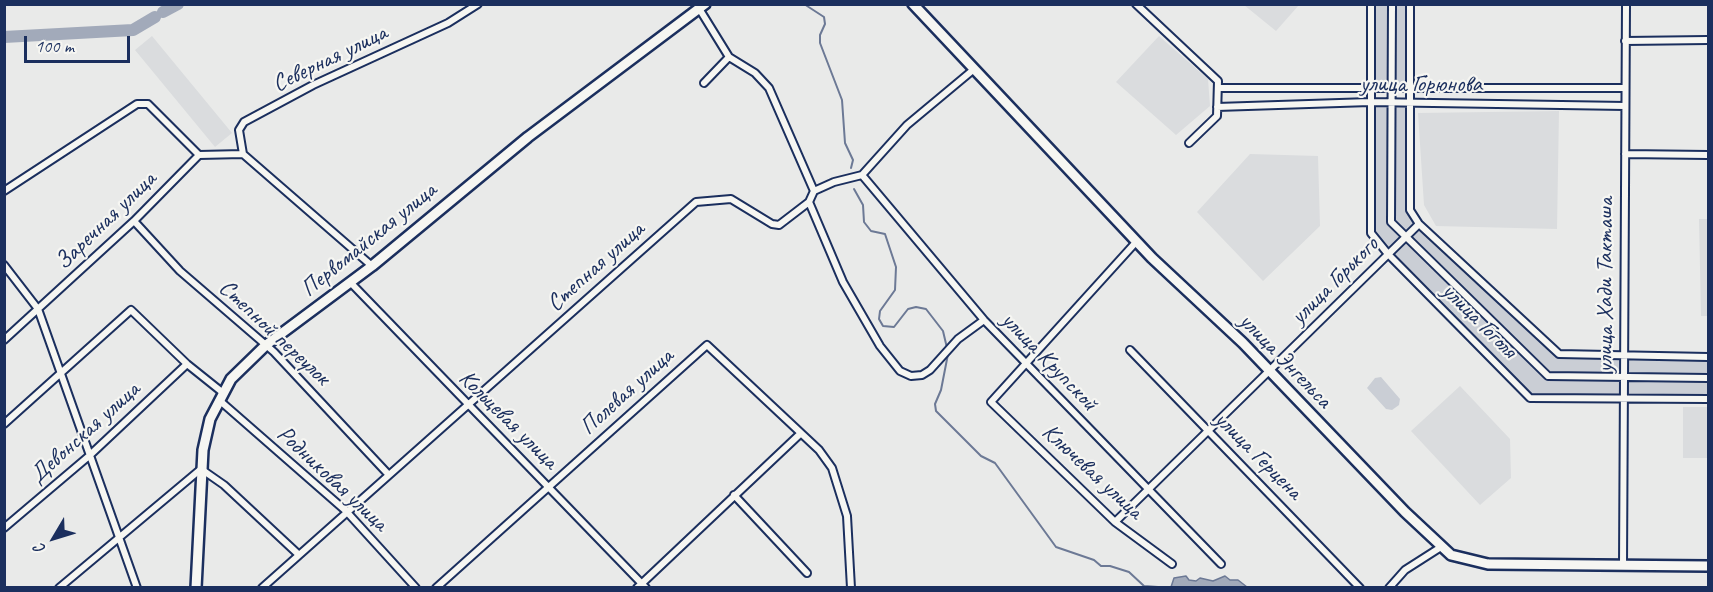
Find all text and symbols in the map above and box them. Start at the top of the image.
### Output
street label: Северная улица [268,19,392,99]
scale bar [27,24,134,62]
text: 100 m [35,35,74,57]
street label: улица Горюнова [1360,71,1482,99]
street label: Заречная улица [49,166,163,276]
street label: Первомайская улица [295,176,443,304]
street label: улица Хади Такташа [1592,197,1620,373]
street label: Степная улица [541,216,651,318]
street label: улица Горького [1285,231,1385,331]
street label: Степной переулок [212,274,336,392]
street label: улица Гоголя [1435,277,1523,365]
street label: улица Крупской [995,306,1103,418]
street label: улица Энгельса [1232,307,1338,415]
street label: Полевая улица [574,342,680,442]
street label: Кольцевая улица [452,364,564,476]
street label: Девонская улица [24,376,146,490]
street label: улица Герцена [1208,406,1308,506]
street label: Ключевая улица [1036,418,1148,526]
street label: Родниковая улица [270,420,394,538]
north arrow [24,508,84,568]
text: С [30,540,50,558]

